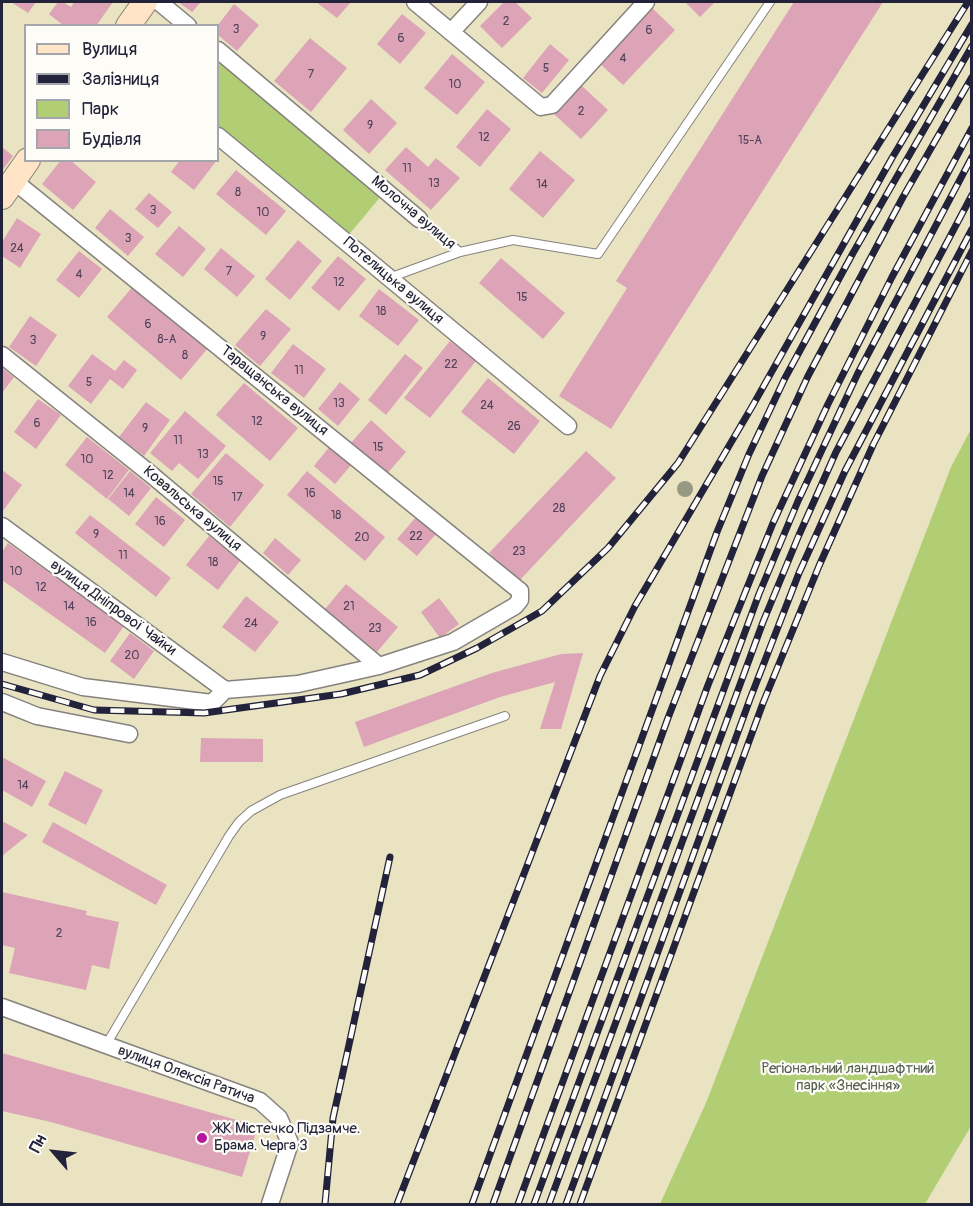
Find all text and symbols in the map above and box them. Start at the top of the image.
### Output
house number: 2 [503,15,509,29]
house number: 3 [233,23,239,37]
legend [24,24,219,162]
house number: 6 [646,24,652,38]
house number: 6 [398,32,404,46]
text: Вулиця [82,38,137,61]
house number: 4 [620,52,626,66]
house number: 5 [543,62,549,76]
text: Залізниця [82,68,159,91]
house number: 7 [308,68,314,82]
house number: 10 [449,78,461,92]
text: Парк [82,98,119,121]
house number: 2 [578,105,584,119]
house number: 9 [367,119,373,133]
text: Будівля [82,128,141,151]
house number: 12 [478,131,490,145]
house number: 15-А [738,134,762,148]
house number: 11 [402,162,412,176]
street label: Молочна вулиця [367,172,459,254]
house number: 13 [428,177,440,191]
house number: 14 [536,178,548,192]
house number: 8 [235,186,241,200]
house number: 3 [150,204,156,218]
house number: 10 [257,206,269,220]
house number: 3 [125,232,131,246]
street label: Потелицька вулиця [339,234,447,328]
house number: 24 [10,242,24,256]
house number: 7 [226,265,232,279]
house number: 4 [76,268,82,282]
house number: 12 [333,276,345,290]
house number: 15 [516,291,528,305]
house number: 18 [376,305,386,319]
house number: 6 [145,318,151,332]
house number: 9 [260,330,266,344]
house number: 8-А [158,333,176,347]
house number: 3 [30,334,36,348]
street label: Таращанська вулиця [217,342,331,440]
house number: 8 [182,349,188,363]
house number: 22 [444,358,458,372]
house number: 11 [294,364,304,378]
house number: 5 [86,376,92,390]
house number: 13 [333,397,345,411]
house number: 24 [480,399,494,413]
house number: 12 [251,415,263,429]
house number: 6 [34,417,40,431]
house number: 26 [507,420,521,434]
house number: 9 [142,422,148,436]
house number: 11 [173,434,183,448]
house number: 15 [372,441,384,455]
house number: 13 [197,448,209,462]
house number: 10 [81,453,93,467]
street label: Ковальська вулиця [139,463,245,555]
house number: 12 [102,469,114,483]
house number: 15 [212,475,224,489]
house number: 14 [123,487,135,501]
house number: 16 [304,487,316,501]
house number: 17 [231,491,243,505]
house number: 28 [553,502,565,516]
house number: 18 [331,509,341,523]
house number: 16 [154,515,166,529]
house number: 9 [93,528,99,542]
house number: 22 [409,530,423,544]
house number: 20 [355,531,369,545]
house number: 23 [512,545,526,559]
house number: 11 [118,549,128,563]
street label: вулиця Дніпрової Чайки [46,556,180,660]
house number: 18 [208,556,218,570]
house number: 10 [10,565,22,579]
house number: 12 [35,581,47,595]
house number: 14 [63,600,75,614]
house number: 21 [343,600,355,614]
house number: 16 [85,616,97,630]
house number: 24 [244,617,258,631]
house number: 23 [368,622,382,636]
house number: 20 [125,649,139,663]
house number: 14 [17,779,29,793]
house number: 2 [56,927,62,941]
street label: вулиця Олексія Ратича [115,1042,257,1108]
park label: Регіональний ландшафтний парк «Знесіння» [762,1060,934,1095]
place label: ЖК Містечко Підзамче. Брама. Черга 3 [214,1120,360,1155]
north arrow [24,1122,84,1182]
text: Пн [25,1131,51,1156]
marker: ЖК Містечко Підзамче. Брама. Черга 3 [195,1131,209,1145]

